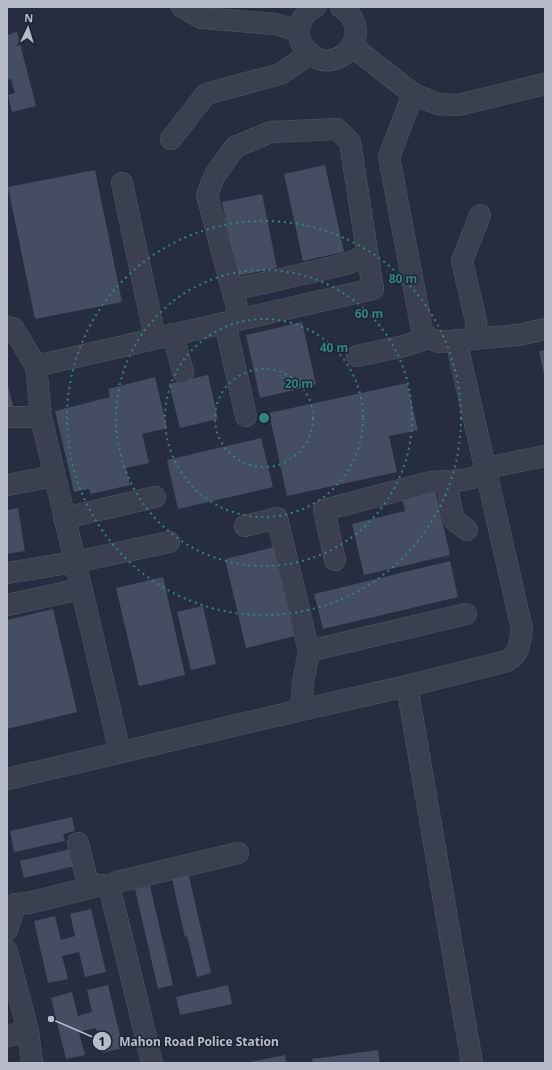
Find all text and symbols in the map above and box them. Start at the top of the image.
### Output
north arrow [8,8,48,48]
text: N [24,10,34,25]
text: 80 m [389,270,417,287]
text: 60 m [355,305,383,322]
text: 40 m [320,339,348,356]
text: 20 m [285,375,313,392]
centre of rings [257,411,271,425]
callout: Mahon Road Police Station [92,1029,287,1053]
text: 1 [99,1033,105,1050]
text: Mahon Road Police Station [119,1033,279,1050]

